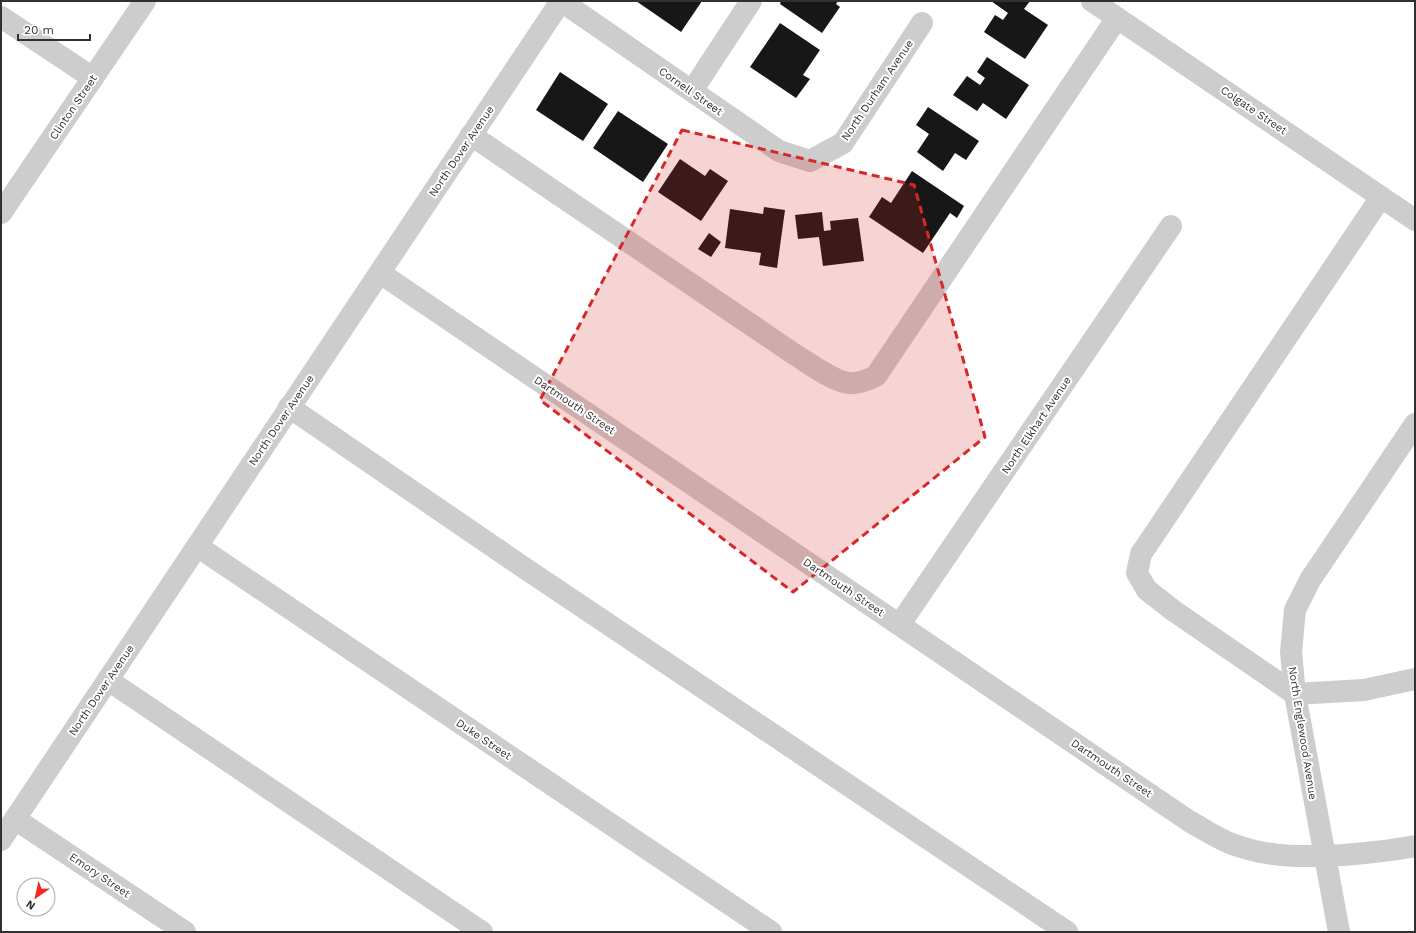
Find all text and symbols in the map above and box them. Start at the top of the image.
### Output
scale bar [18,16,90,42]
text: 20 m [24,23,54,37]
street label: North Durham Avenue [839,37,916,143]
street label: Cornell Street [656,65,725,118]
street label: Clinton Street [47,72,100,142]
street label: Colgate Street [1218,83,1290,138]
street label: North Dover Avenue [426,103,497,199]
street label: North Dover Avenue [246,372,317,468]
street label: Dartmouth Street [532,373,618,438]
street label: North Elkhart Avenue [999,374,1074,476]
street label: Dartmouth Street [801,555,887,620]
street label: North Dover Avenue [66,642,137,738]
street label: North Englewood Avenue [1286,666,1319,801]
street label: Duke Street [454,716,514,763]
street label: Dartmouth Street [1069,736,1155,801]
street label: Emory Street [67,850,133,901]
north arrow [16,877,56,917]
text: N [24,897,38,913]

